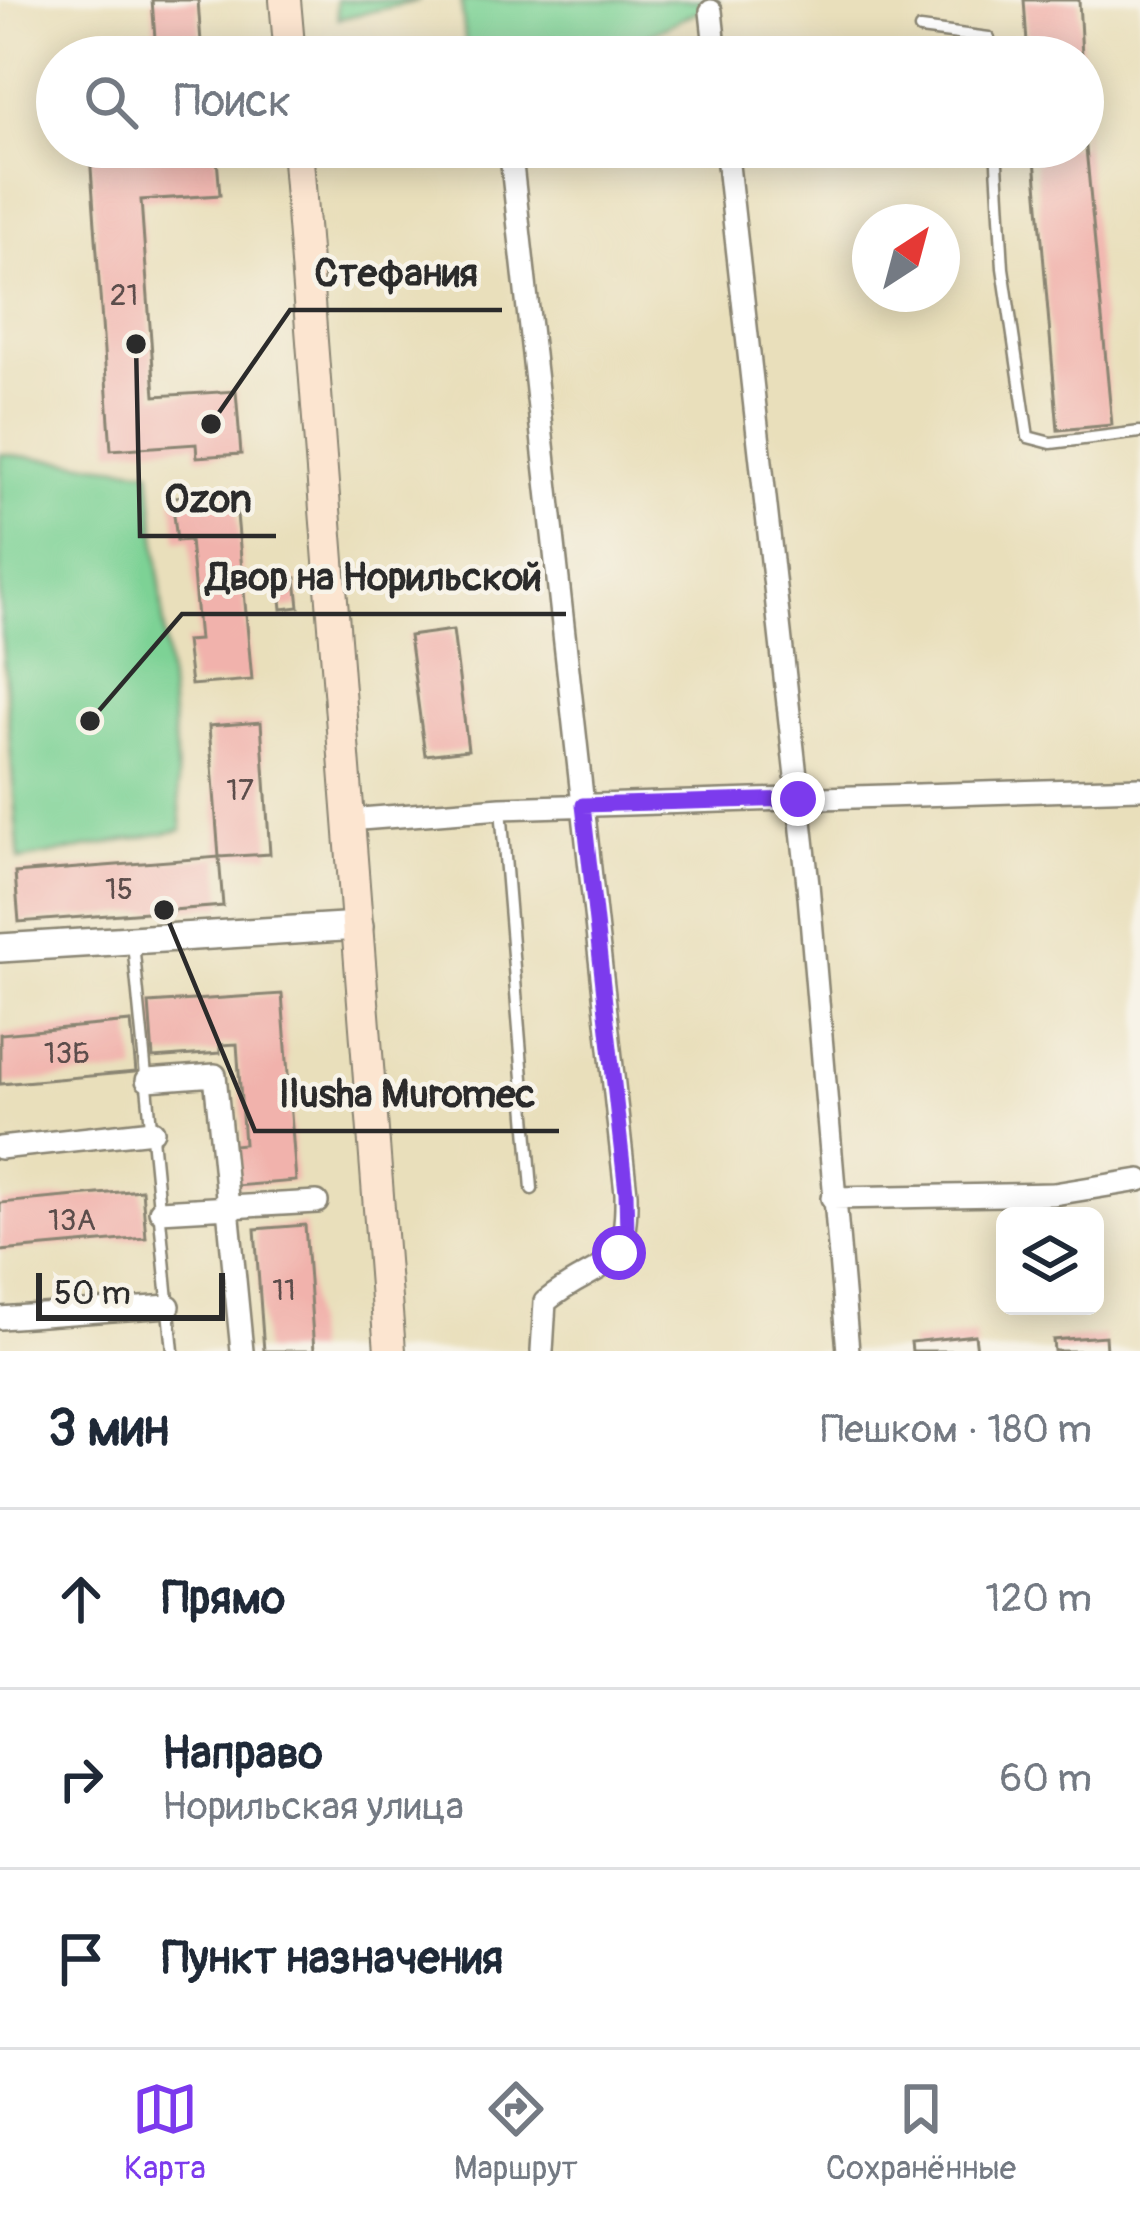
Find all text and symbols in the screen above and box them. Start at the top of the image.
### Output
search box [36,36,1104,168]
icon: search [78,69,144,135]
text: Поиск [174,74,291,130]
north arrow [852,204,960,312]
callout: Стефания [290,235,502,310]
text: Стефания [314,249,478,298]
house number: 21 [110,277,138,314]
callout: Ozon [140,461,276,536]
text: Ozon [164,475,252,524]
callout: Двор на Норильской [182,539,566,614]
text: Двор на Норильской [204,553,542,602]
house number: 17 [226,772,254,809]
route end [771,772,825,826]
house number: 15 [105,871,133,908]
house number: 13Б [44,1035,90,1072]
callout: Ilusha Muromec [255,1056,559,1131]
text: Ilusha Muromec [279,1070,535,1119]
house number: 13А [48,1202,96,1239]
map controls [996,1207,1104,1315]
button: layers [996,1207,1104,1315]
route start [592,1226,646,1280]
scale bar [36,1267,225,1320]
house number: 11 [272,1272,296,1309]
text: 50 m [54,1273,131,1314]
text: 3 мин [48,1397,169,1461]
text: Пешком · 180 m [821,1405,1092,1454]
icon: ahead [48,1566,114,1632]
text: Прямо [162,1571,285,1627]
text: 120 m [985,1574,1092,1623]
text: Направо [162,1726,323,1782]
icon: right [48,1746,114,1812]
text: 60 m [1000,1754,1092,1803]
text: Норильская улица [162,1782,464,1831]
icon: arrive [48,1926,114,1992]
text: Пункт назначения [162,1931,503,1987]
tab: Карта [124,2076,206,2189]
tab: Маршрут [454,2076,578,2189]
tab: Сохранённые [826,2076,1016,2189]

